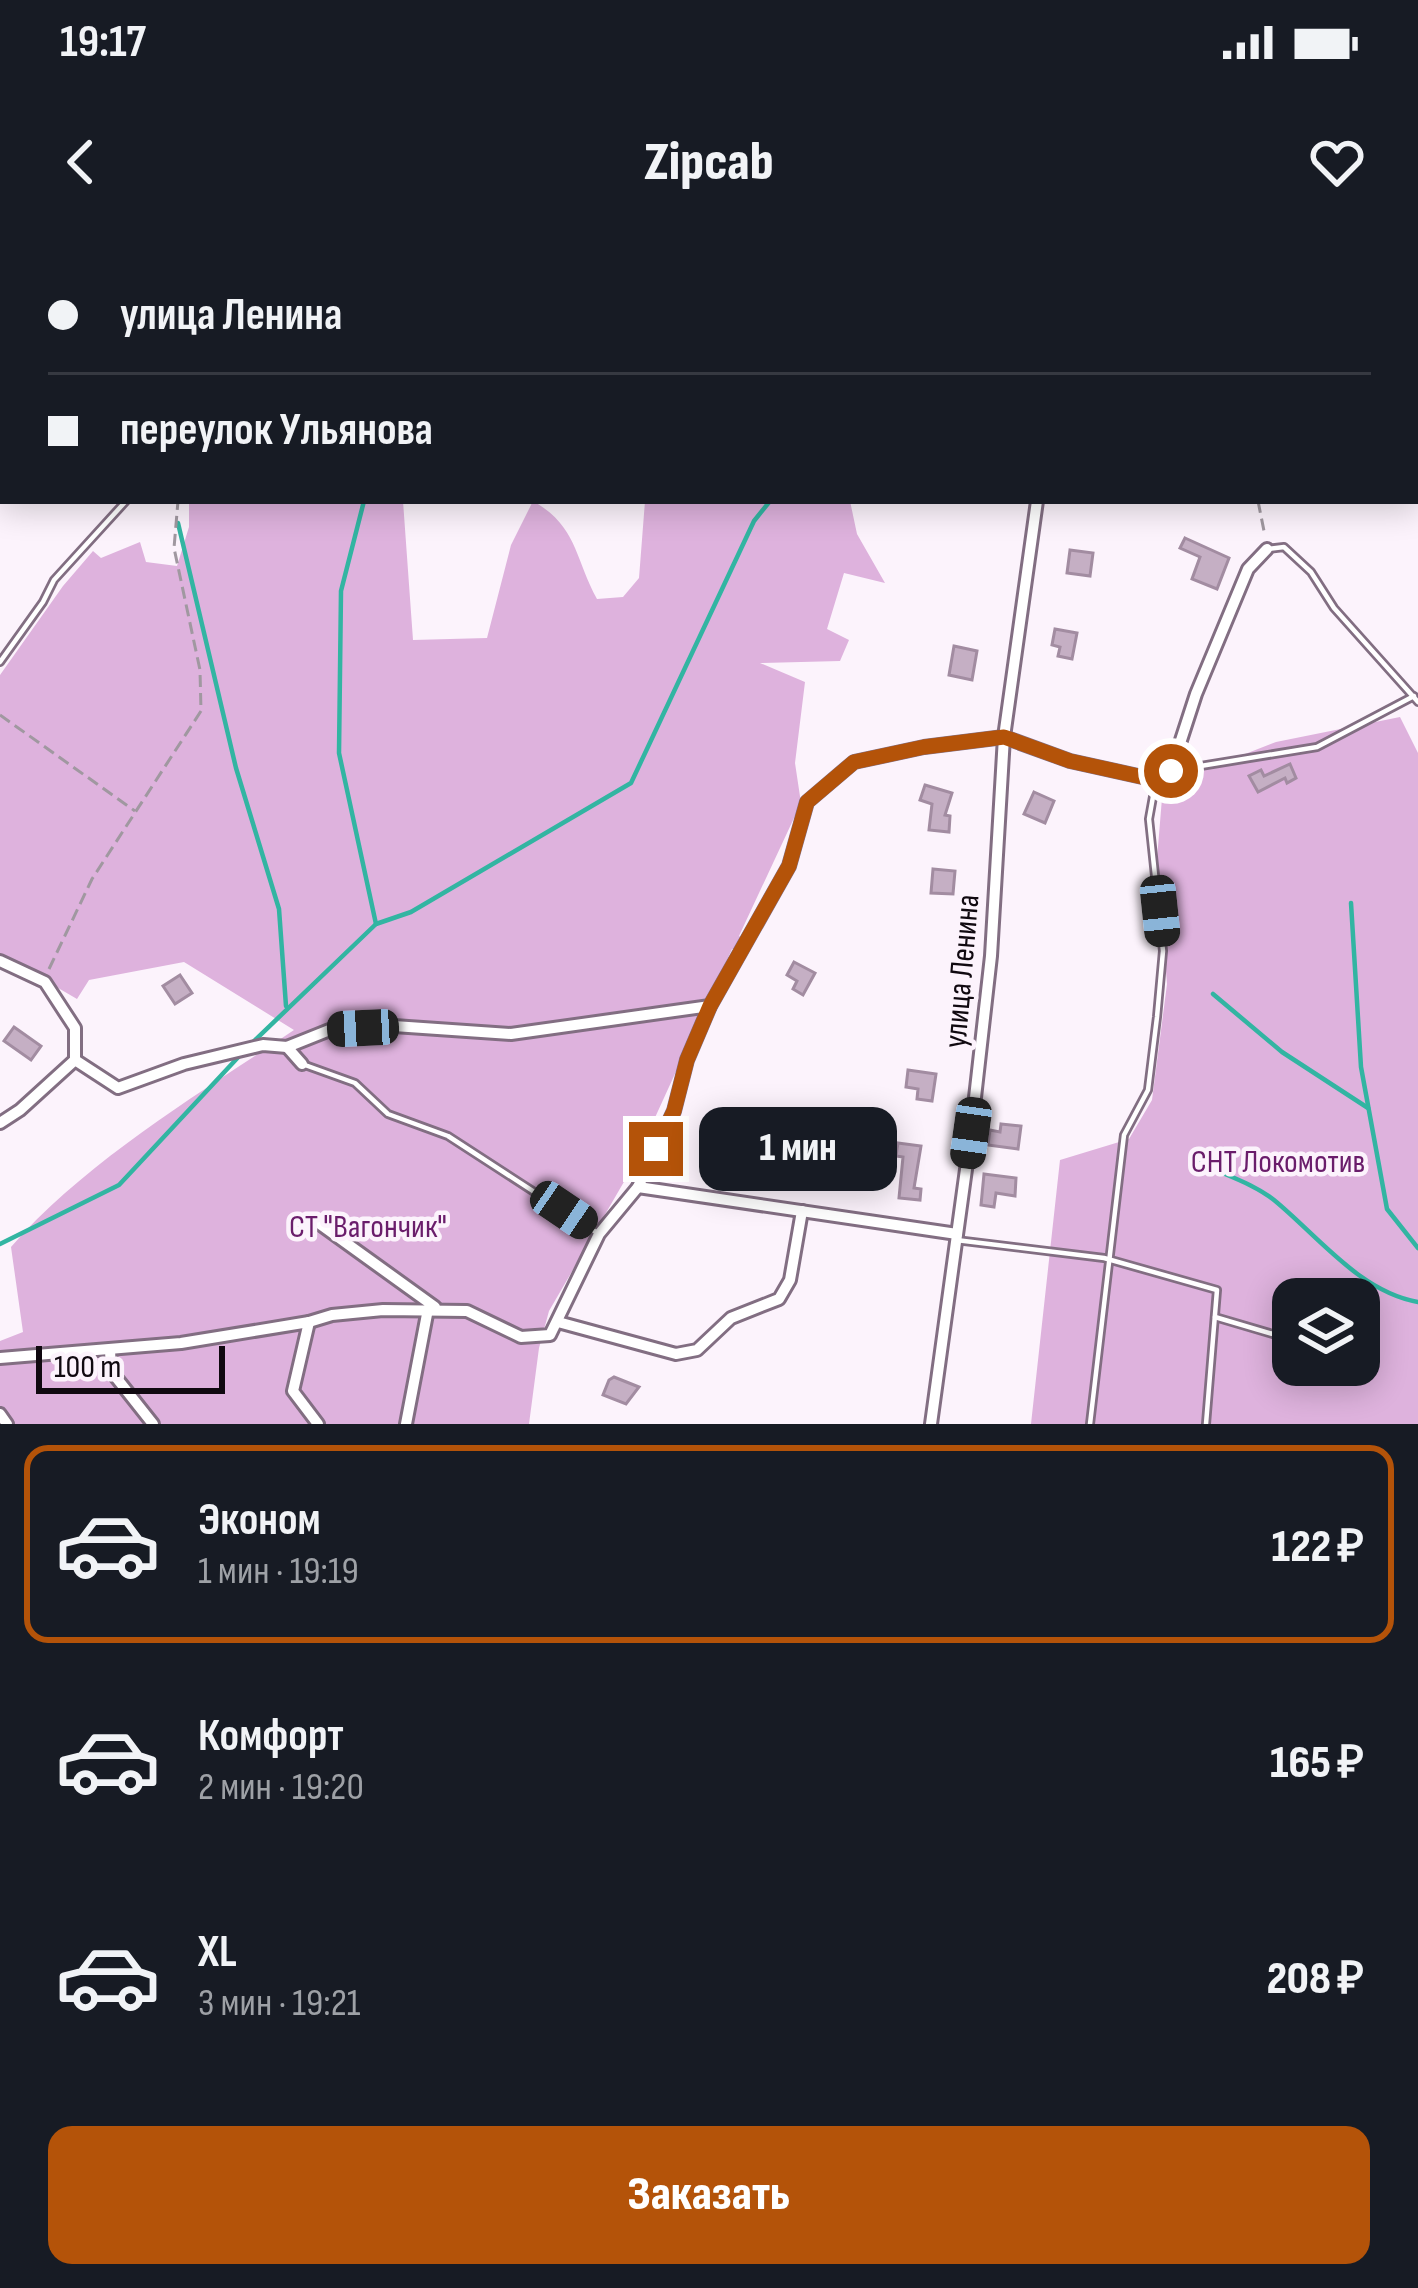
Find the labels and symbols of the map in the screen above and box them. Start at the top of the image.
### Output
route start [1144,744,1198,798]
car [1138,873,1182,949]
street label: улица Ленина [935,893,989,1050]
car [326,1008,400,1048]
car [948,1095,994,1171]
callout: 1 мин [698,1107,896,1191]
route end [629,1122,683,1176]
park label: СНТ Локомотив [1191,1142,1365,1182]
car [524,1175,604,1245]
park label: СТ "Вагончик" [289,1207,447,1247]
scale bar [36,1340,225,1393]

